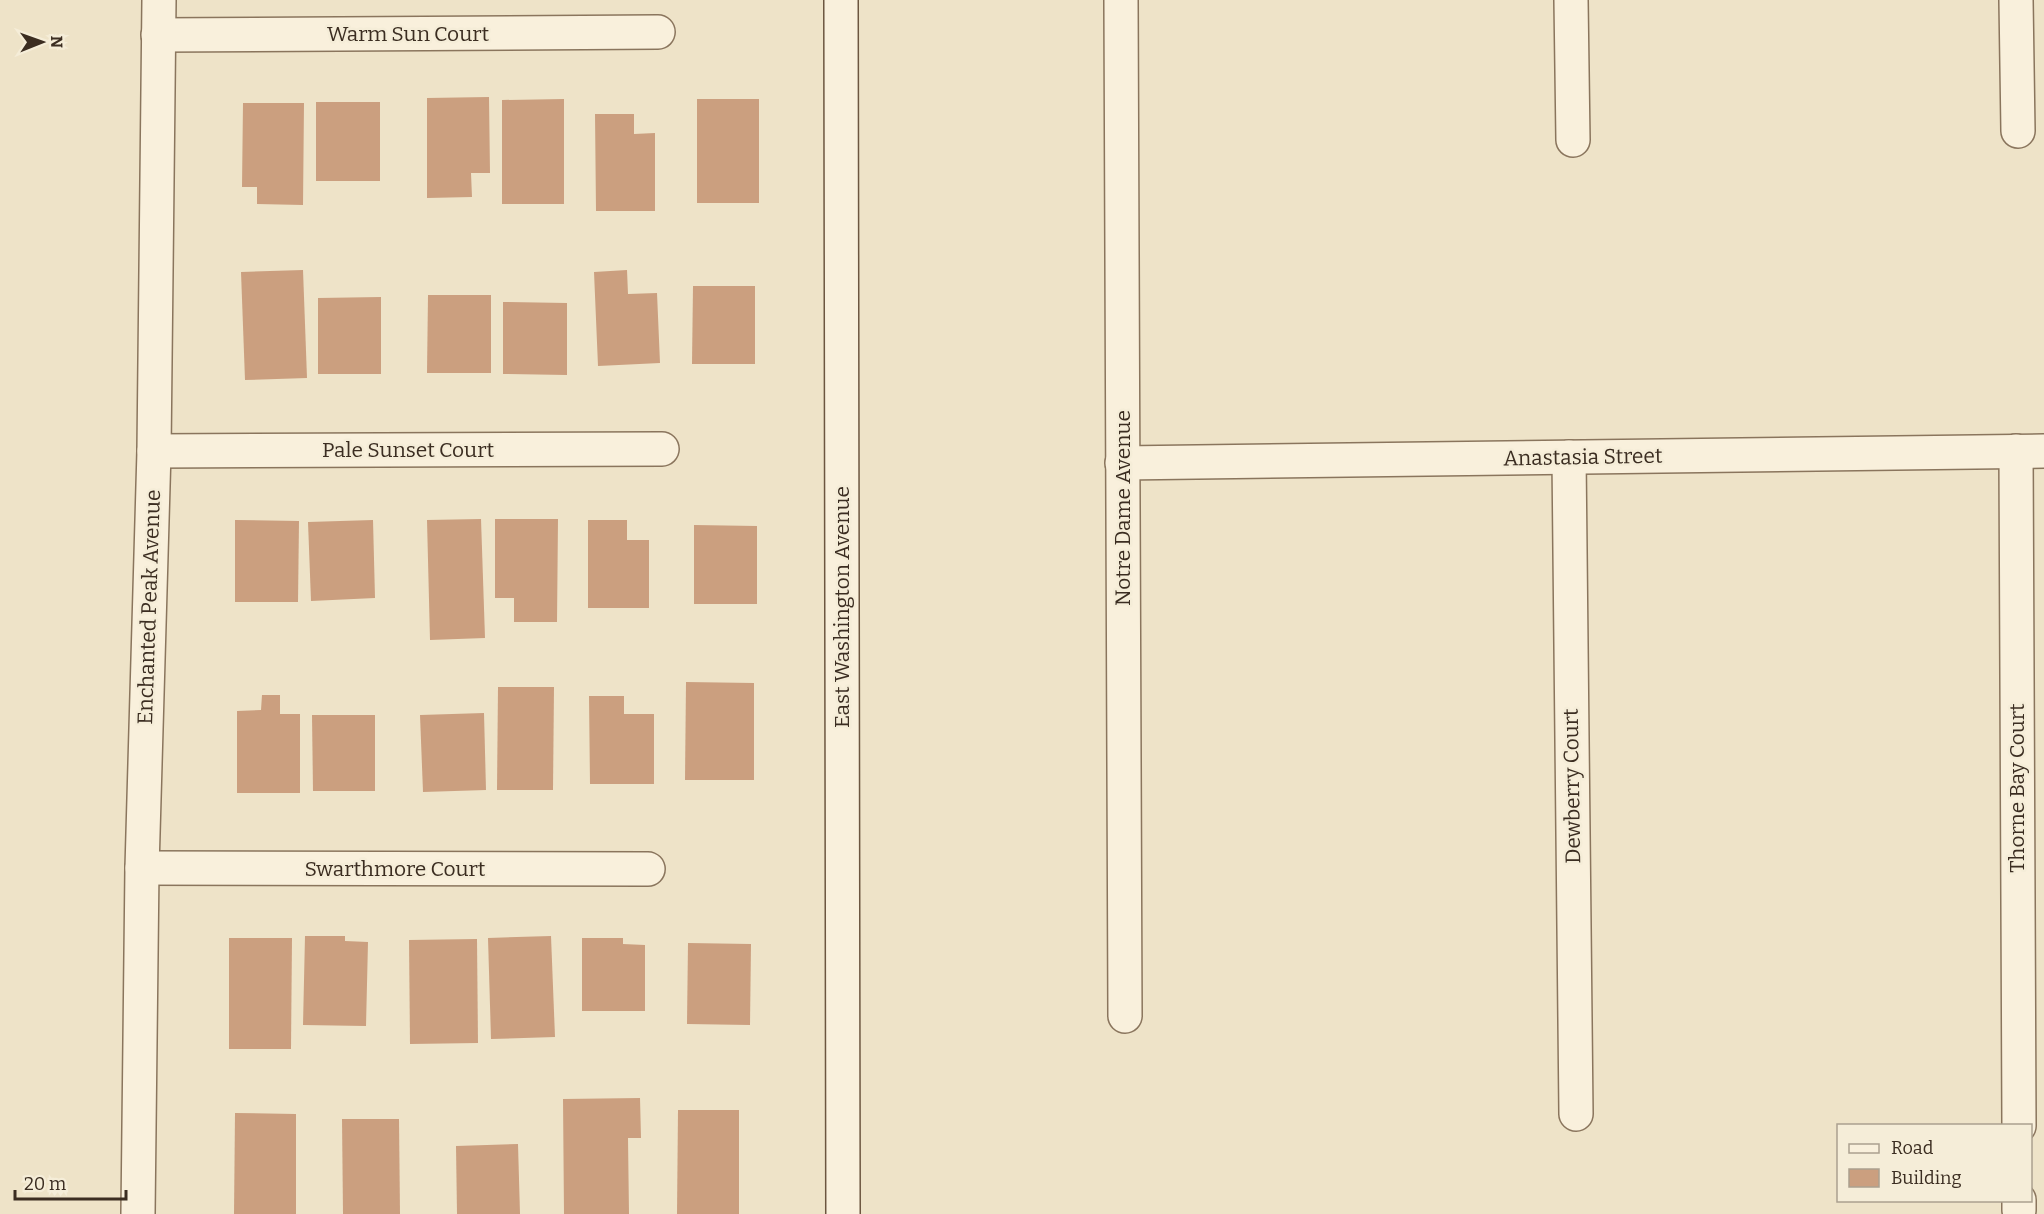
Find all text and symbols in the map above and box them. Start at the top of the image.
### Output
north arrow [12,12,72,72]
street label: Warm Sun Court [327,21,489,47]
text: N [47,35,66,48]
street label: Notre Dame Avenue [1110,410,1136,606]
street label: Pale Sunset Court [322,437,494,463]
street label: Anastasia Street [1503,443,1663,471]
street label: East Washington Avenue [829,486,855,728]
street label: Enchanted Peak Avenue [132,489,166,725]
street label: Thorne Bay Court [2004,703,2030,873]
street label: Dewberry Court [1558,708,1586,864]
street label: Swarthmore Court [305,856,486,882]
legend [1837,1124,2032,1202]
text: Road [1891,1137,1934,1159]
scale bar [15,1163,126,1201]
text: Building [1891,1167,1962,1189]
text: 20 m [24,1173,66,1195]

